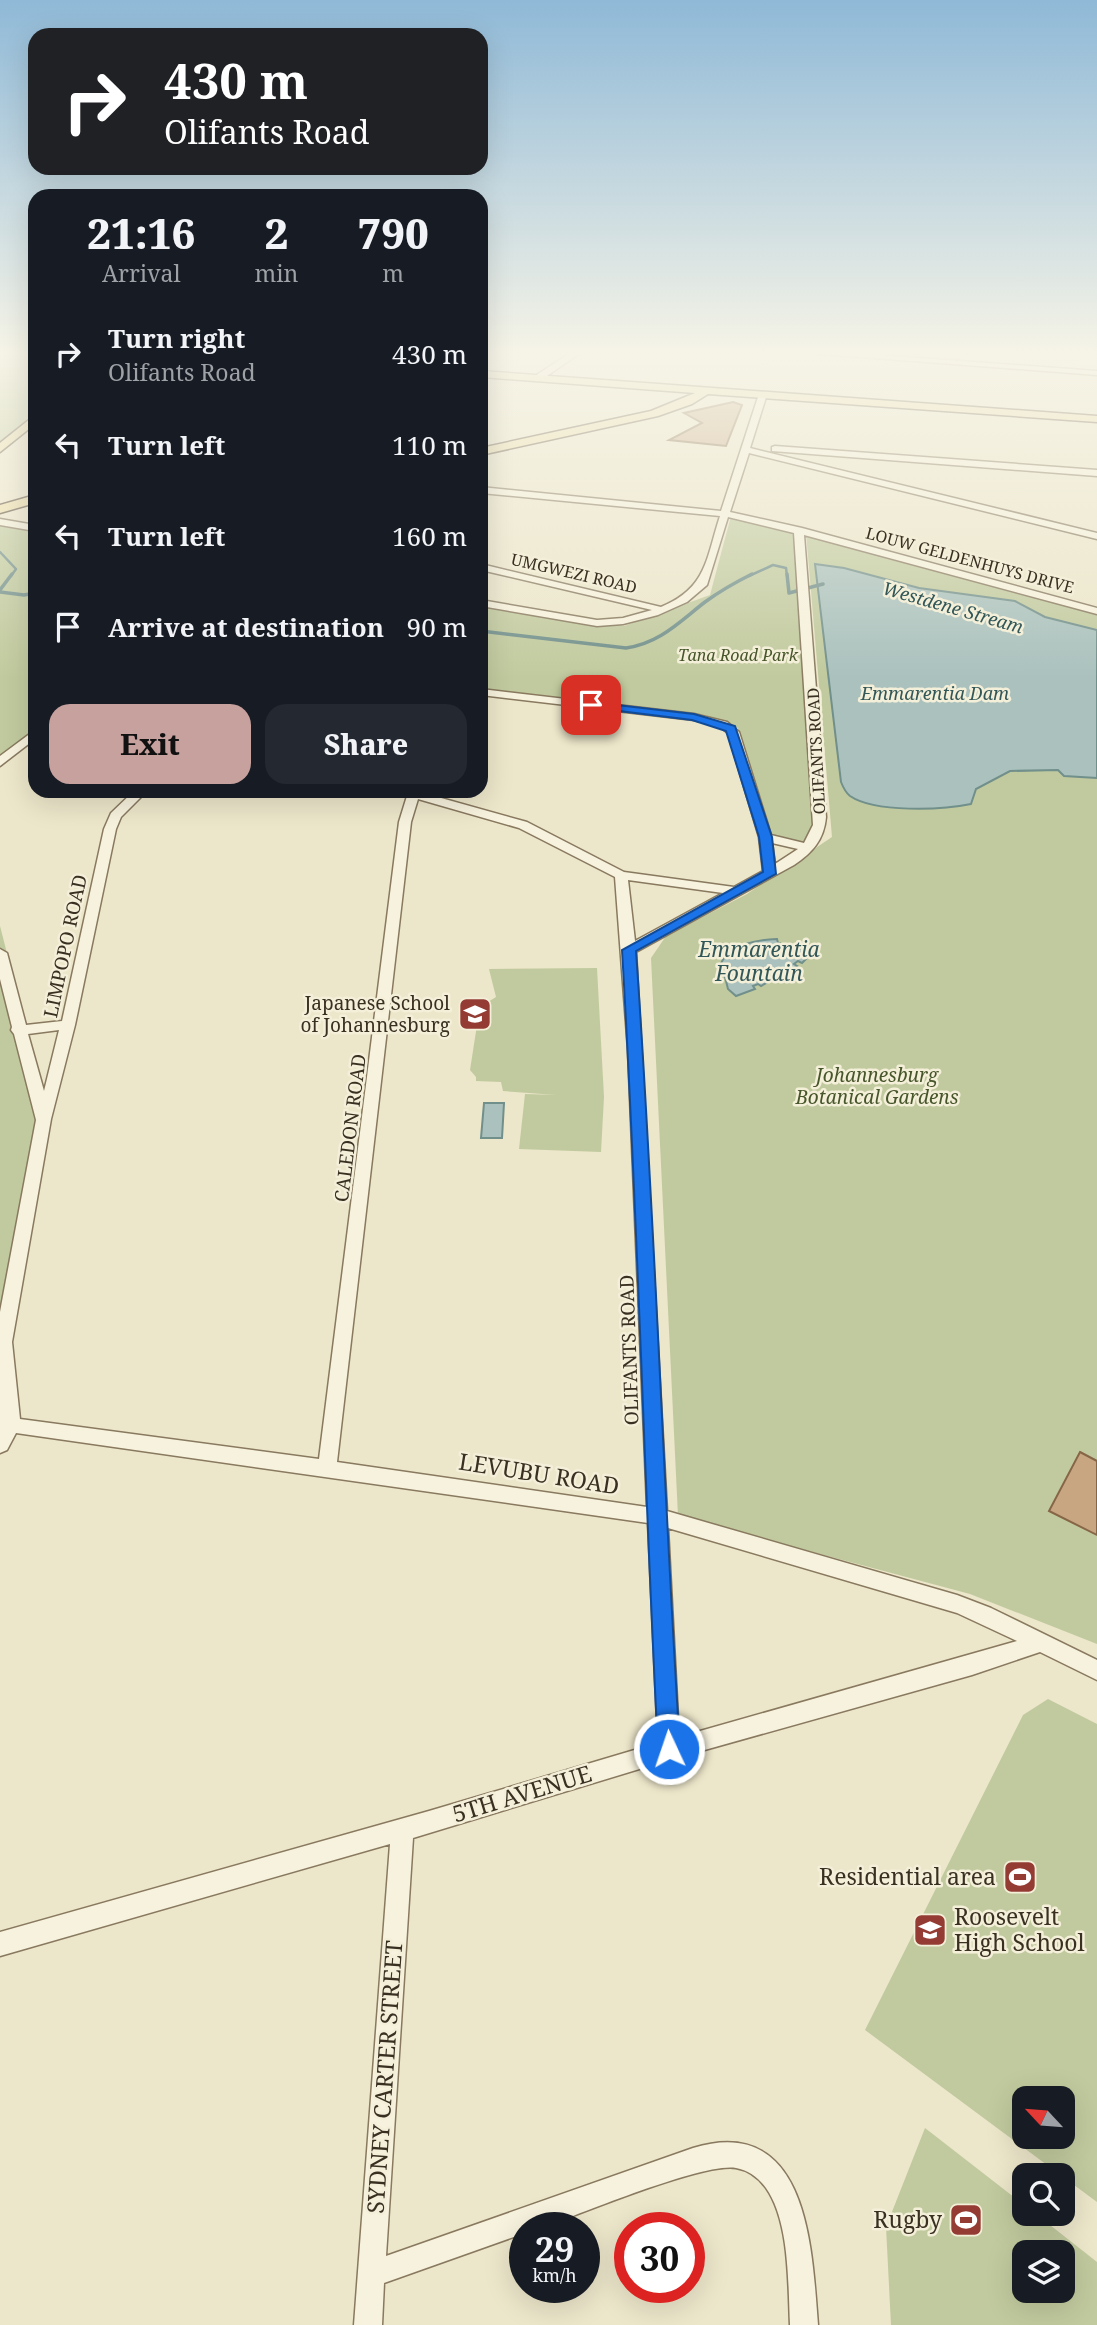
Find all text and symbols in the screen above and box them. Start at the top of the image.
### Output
text: 430 m [164,47,308,113]
icon: right [49,56,140,147]
text: Olifants Road [164,110,370,153]
text: 21:16 [87,204,195,261]
text: 2 [265,204,288,261]
text: 790 [357,204,429,261]
text: Arrival [102,257,181,289]
text: min [254,257,298,289]
text: m [382,257,404,289]
text: Turn right [108,320,245,356]
icon: right [49,335,87,373]
text: 430 m [392,336,467,372]
text: Olifants Road [108,356,256,388]
icon: left [49,426,87,464]
text: Turn left [108,427,225,463]
text: 110 m [392,427,467,463]
icon: left [49,517,87,555]
text: Turn left [108,518,225,554]
text: 160 m [392,518,467,554]
street label: LOUW GELDENHUYS DRIVE [863,522,1077,598]
street label: UMGWEZI ROAD [509,548,639,598]
water label: Westdene Stream [880,576,1026,639]
icon: arrive [49,608,87,646]
text: Arrive at destination [108,609,384,645]
text: 90 m [407,609,467,645]
park label: Tana Road Park [678,644,799,666]
pin [561,675,621,735]
water label: Emmarentia Dam [860,681,1009,705]
icon: arrive [572,686,610,724]
street label: OLIFANTS ROAD [802,687,830,815]
button: Exit [49,704,251,784]
button: Share [265,704,467,784]
street label: LIMPOPO ROAD [37,872,93,1020]
water label: Emmarentia Fountain [697,935,821,987]
place label: Japanese School of Johannesburg [300,990,450,1038]
school or university icon: Japanese School of Johannesburg [456,995,494,1033]
street label: CALEDON ROAD [328,1052,372,1204]
park label: Johannesburg Botanical Gardens [794,1062,959,1110]
street label: OLIFANTS ROAD [613,1274,645,1426]
street label: LEVUBU ROAD [457,1445,622,1501]
position arrow [632,1712,706,1786]
street label: 5TH AVENUE [448,1757,595,1829]
sports icon: Residential area [1001,1858,1039,1896]
place label: Residential area [819,1860,996,1892]
place label: Roosevelt High School [954,1900,1085,1958]
school or university icon: Roosevelt High School [911,1911,949,1949]
street label: SYDNEY CARTER STREET [359,1939,409,2214]
north arrow [1012,2086,1074,2149]
map controls [1012,2086,1075,2303]
button: search [1012,2163,1075,2226]
sports icon: Rugby [947,2201,985,2239]
place label: Rugby [873,2203,942,2235]
speed limit sign: 30 [614,2212,705,2303]
text: 29 [535,2225,574,2272]
button: layers [1012,2240,1075,2303]
text: km/h [532,2263,577,2287]

